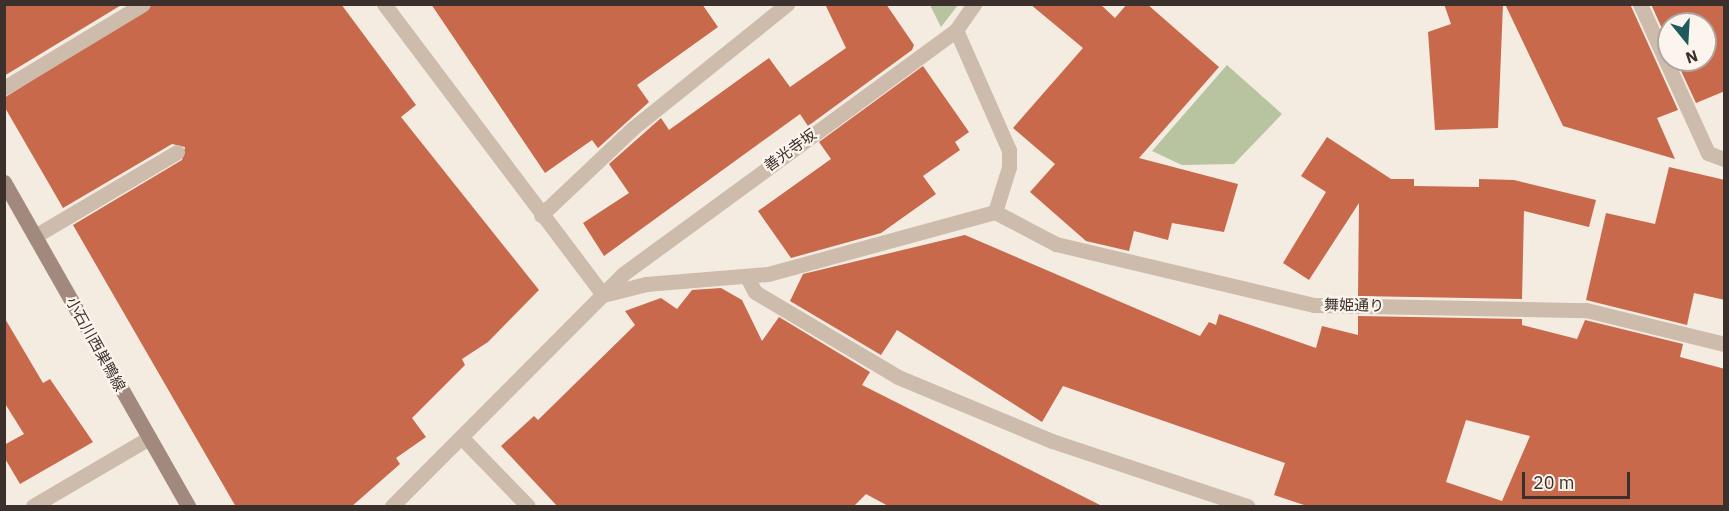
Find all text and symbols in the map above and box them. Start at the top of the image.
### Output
north arrow [1657,12,1717,72]
text: N [1683,46,1701,69]
street label: 善光寺坂 [760,125,820,175]
street label: 小石川西巣鴨線 [63,294,129,394]
street label: 舞姫通り [1324,295,1384,315]
scale bar [1525,460,1633,498]
text: 20 m [1533,471,1575,494]

